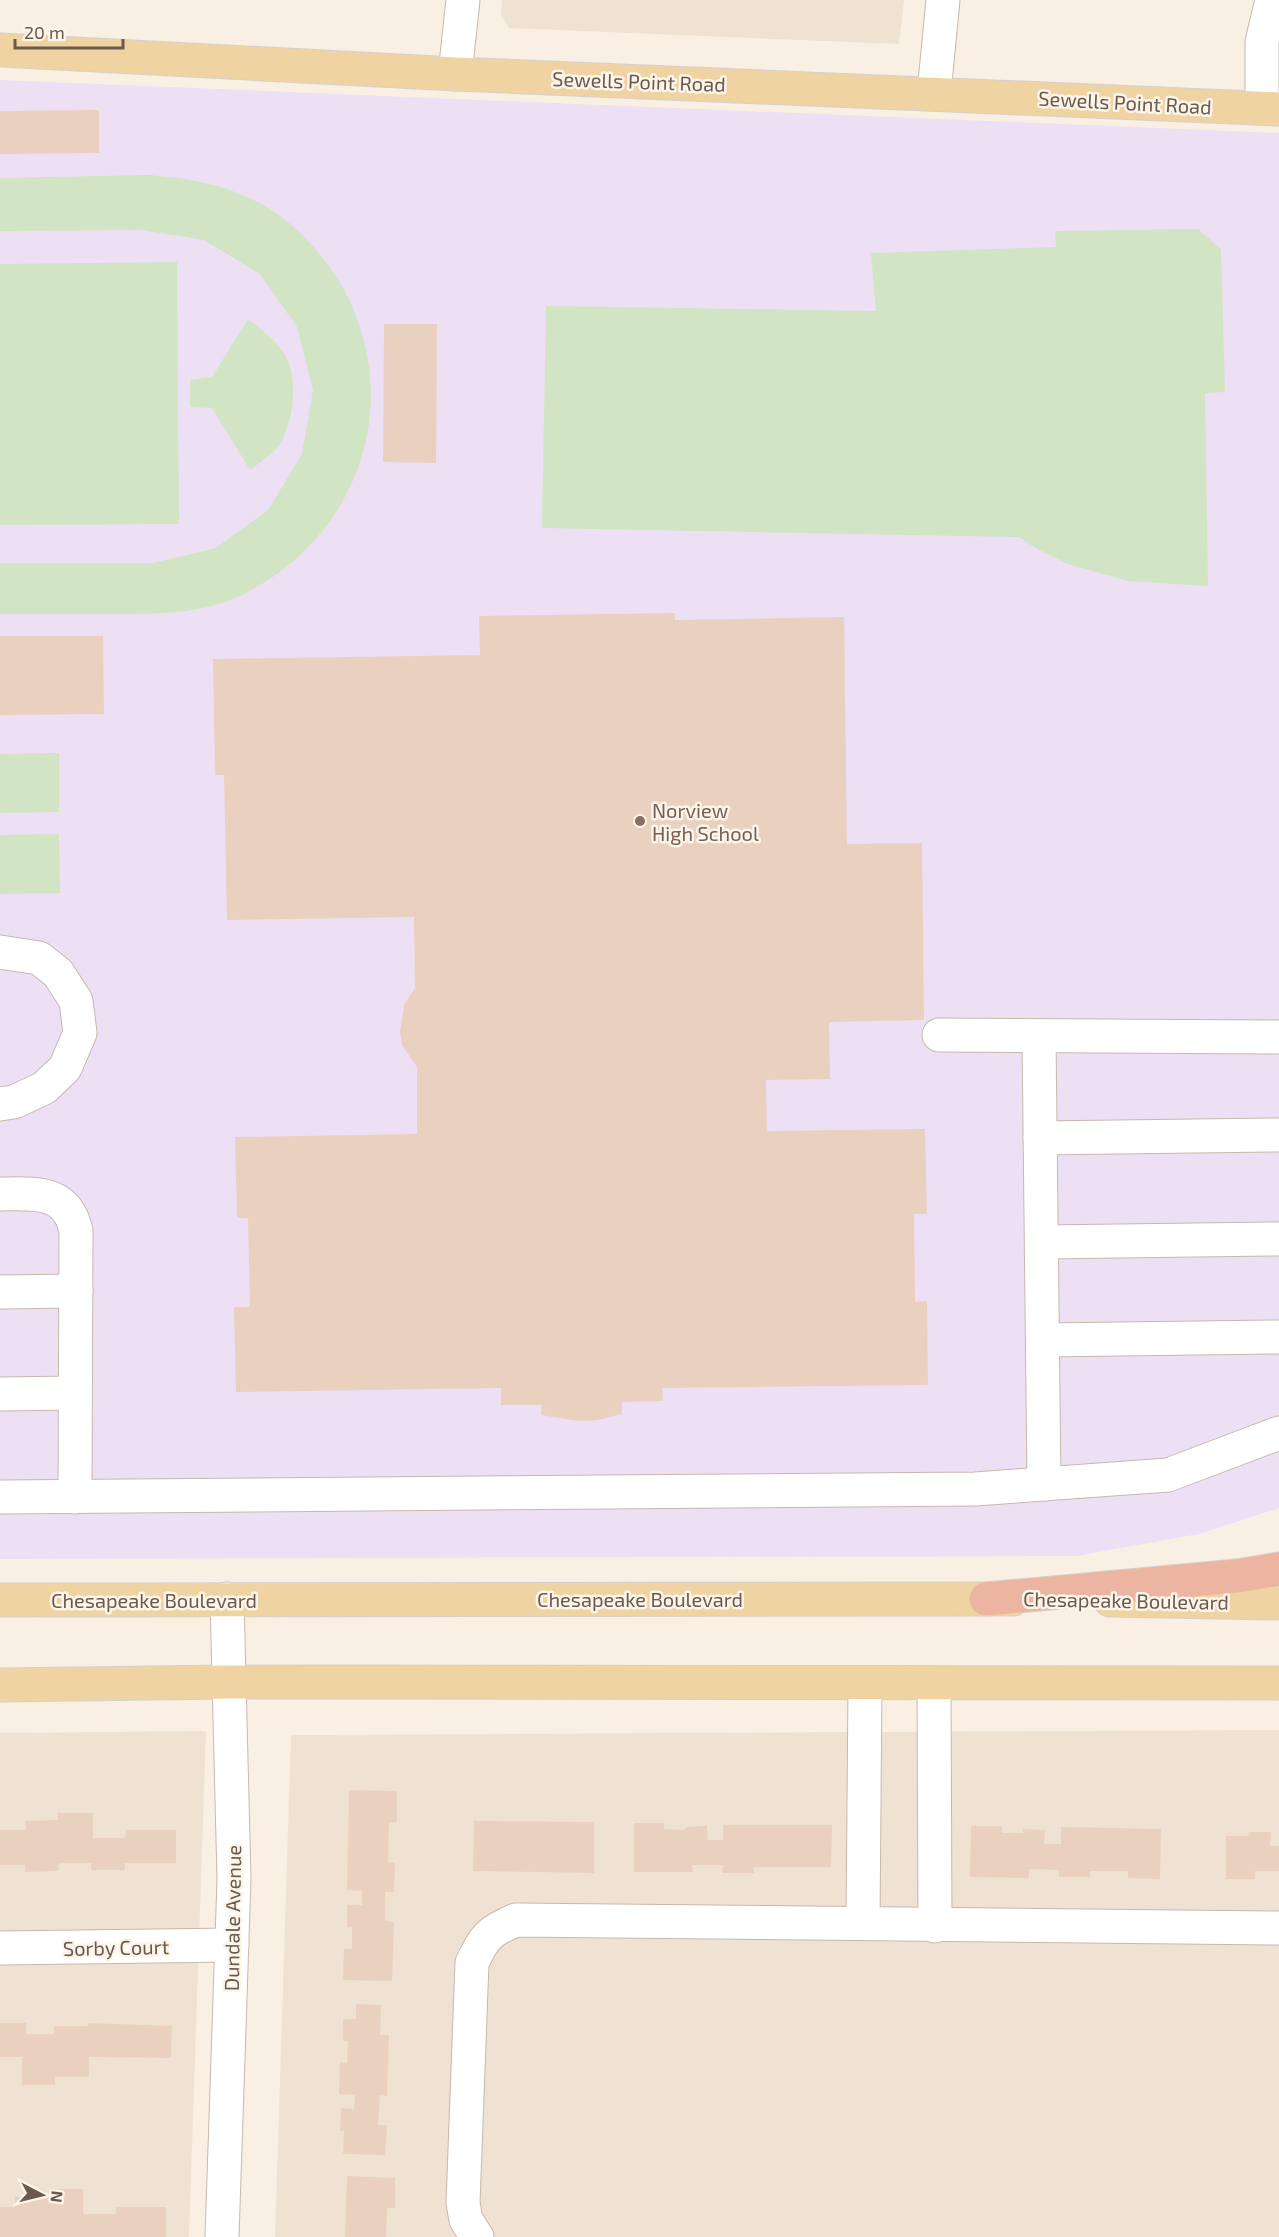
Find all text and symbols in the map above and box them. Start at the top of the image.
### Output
scale bar [15,12,123,50]
text: 20 m [24,21,65,43]
street label: Sewells Point Road [552,66,726,96]
street label: Sewells Point Road [1038,85,1212,119]
place label: Norview High School [652,798,759,845]
marker: Norview High School [633,814,647,828]
street label: Chesapeake Boulevard [1023,1586,1229,1614]
street label: Chesapeake Boulevard [537,1587,743,1611]
street label: Chesapeake Boulevard [51,1588,257,1612]
street label: Dundale Avenue [219,1845,245,1991]
street label: Sorby Court [63,1934,170,1960]
north arrow [12,2165,72,2225]
text: N [47,2190,68,2204]

